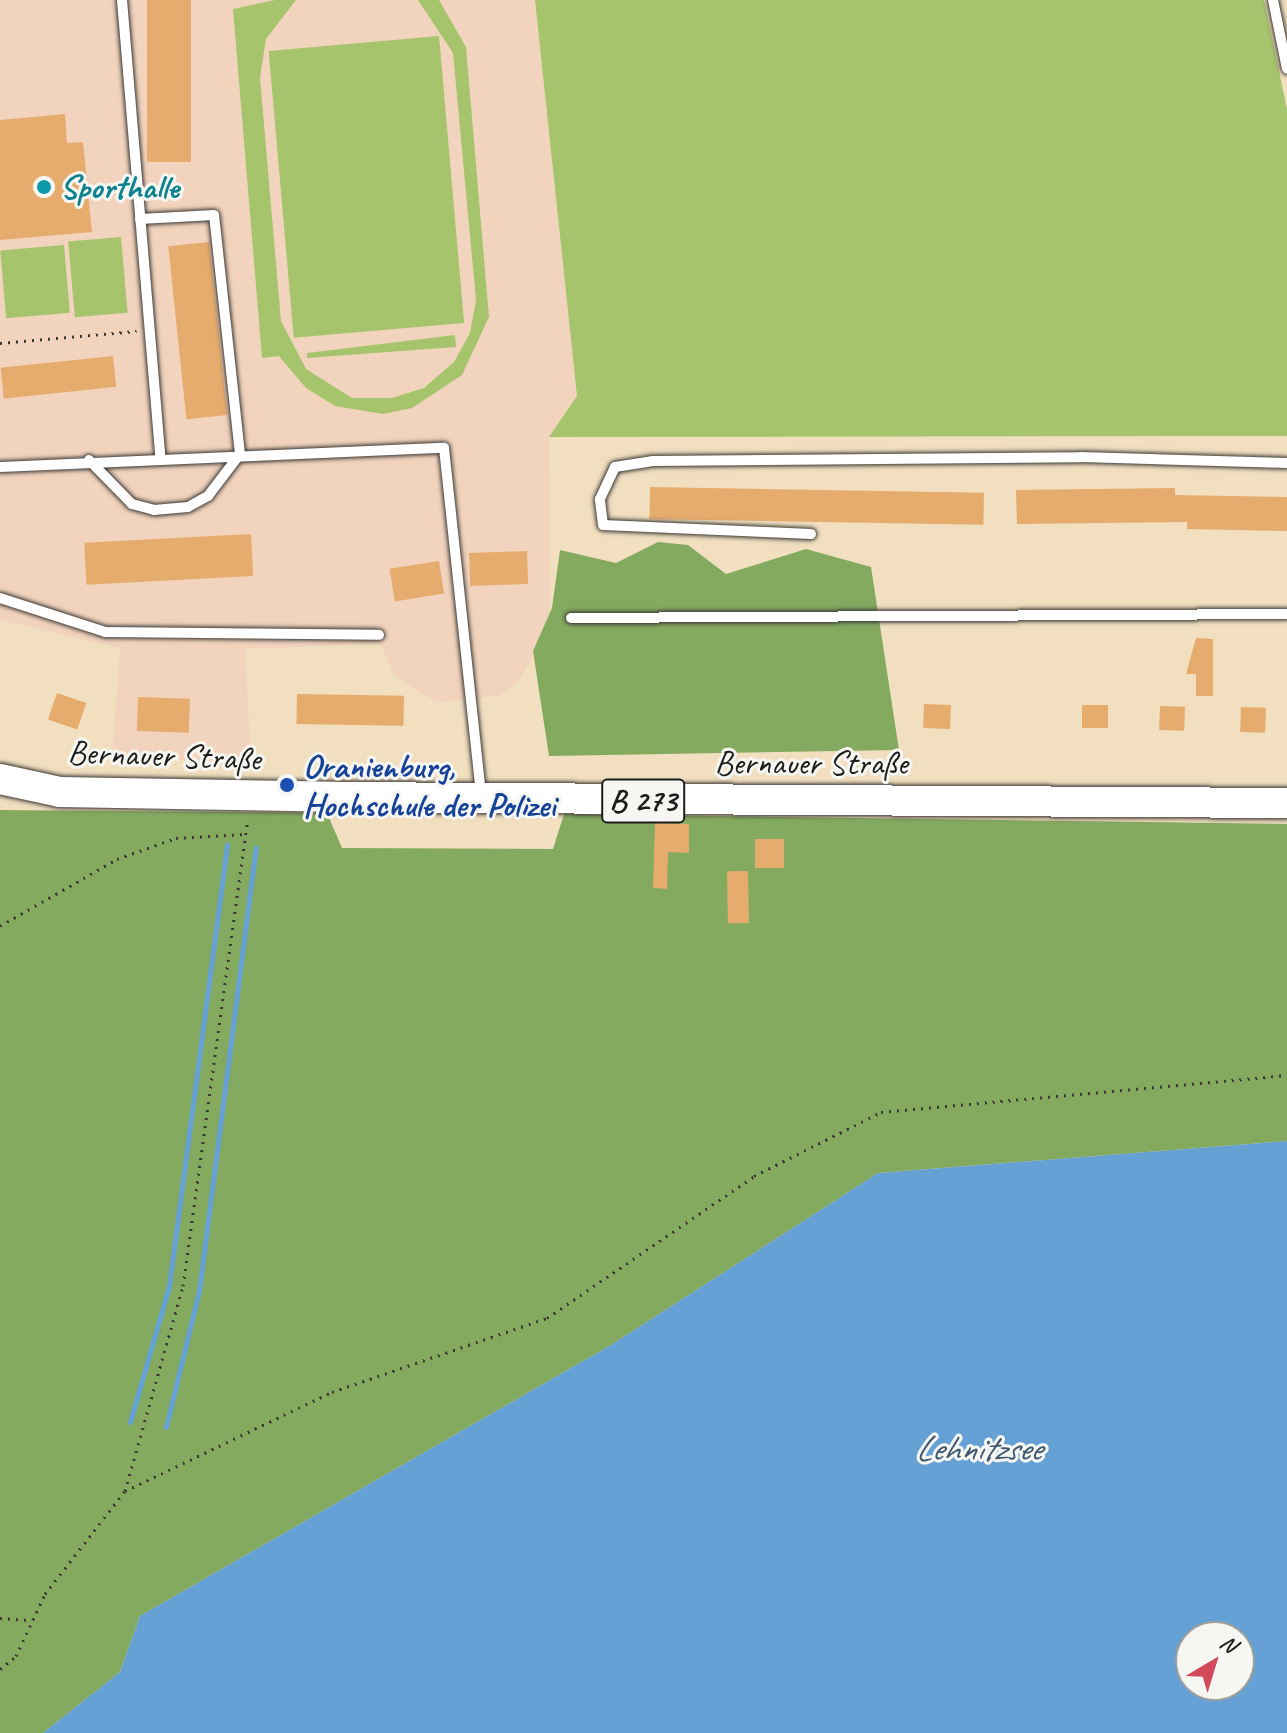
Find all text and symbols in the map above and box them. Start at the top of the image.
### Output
place label: Sporthalle [60,167,179,207]
marker: Sporthalle [35,178,53,196]
street label: Bernauer Straße [66,731,262,779]
street label: Bernauer Straße [714,743,908,783]
place label: Oranienburg, Hochschule der Polizei [303,745,555,824]
road number: B 273 [601,773,685,829]
marker: Oranienburg, Hochschule der Polizei [278,776,296,794]
water label: Lehnitzsee [915,1427,1041,1471]
north arrow [1175,1621,1255,1701]
text: N [1215,1628,1243,1659]

